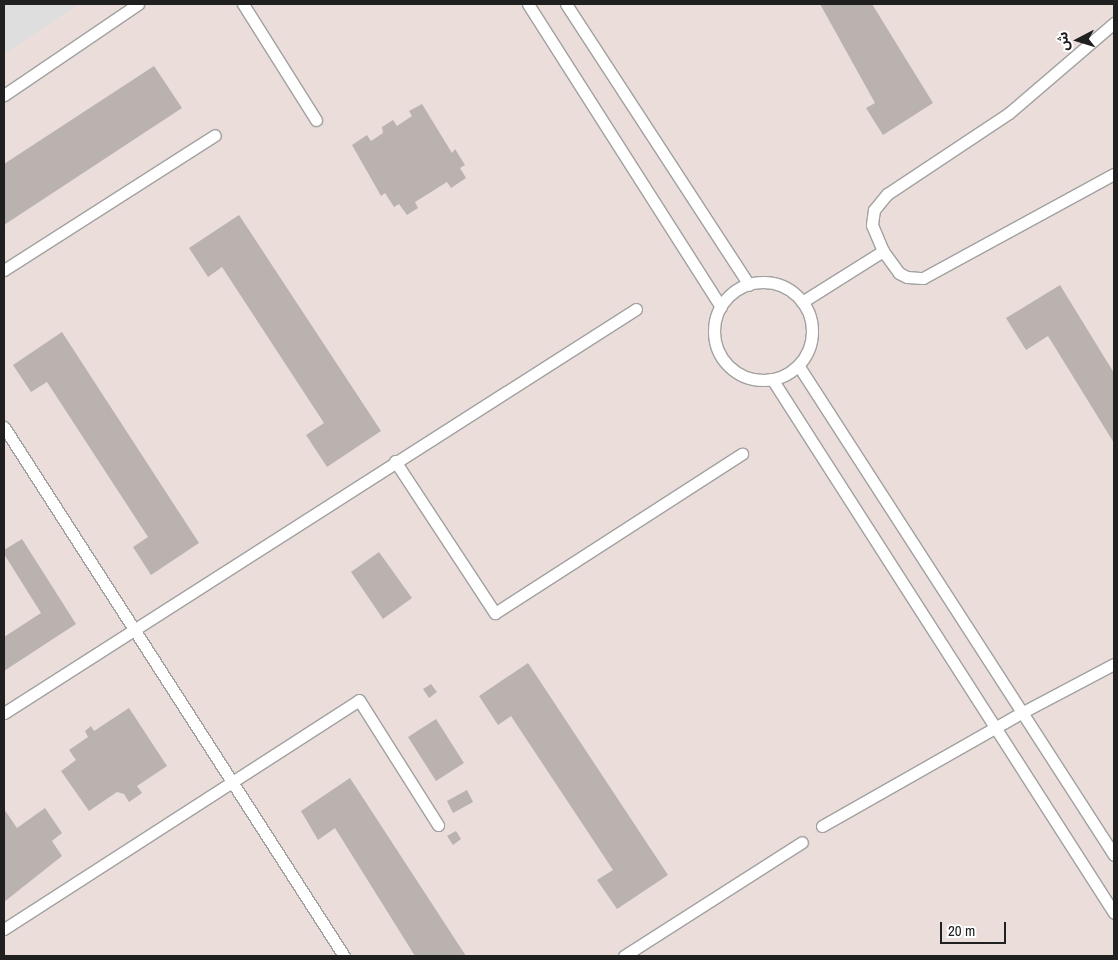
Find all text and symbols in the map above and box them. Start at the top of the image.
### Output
north arrow [1053,15,1103,65]
text: ش [1053,31,1073,52]
scale bar [943,912,1009,944]
text: 20 m [948,920,975,941]

